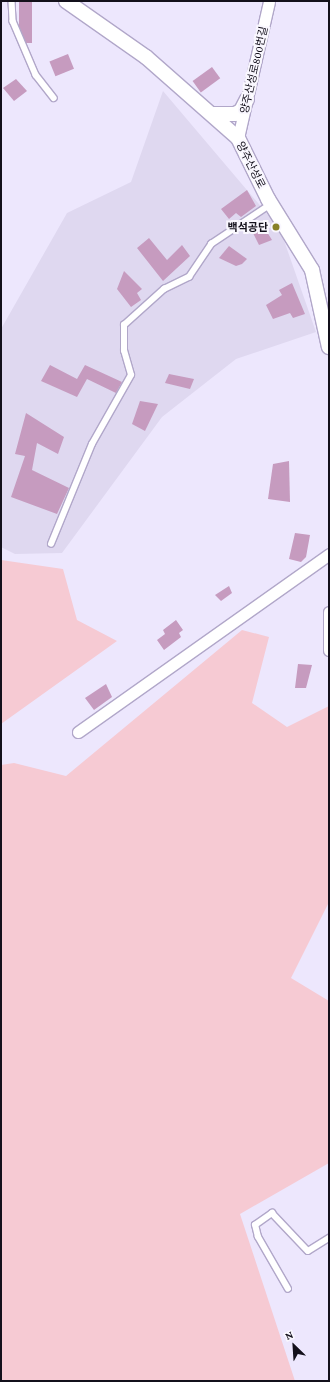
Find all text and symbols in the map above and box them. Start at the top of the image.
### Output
street label: 양주산성로800번길 [238,25,270,115]
street label: 양주산성로 [234,139,268,191]
place label: 백석공단 [228,220,268,234]
marker: 백석공단 [271,222,281,232]
north arrow [274,1326,314,1366]
text: N [283,1328,295,1342]

